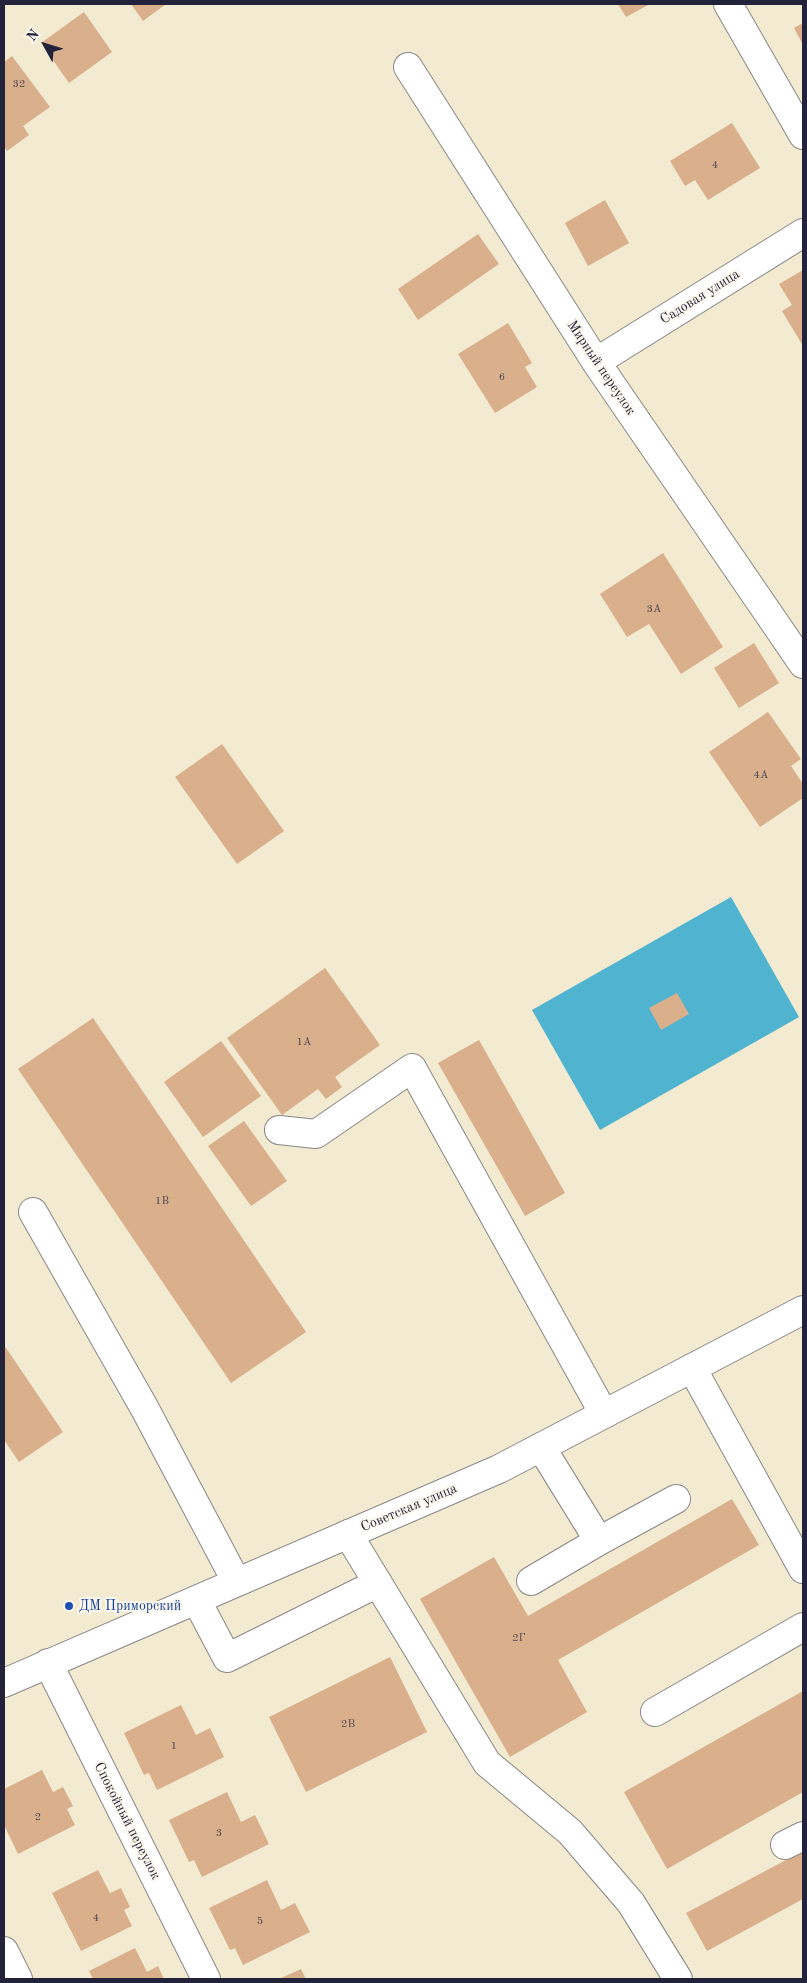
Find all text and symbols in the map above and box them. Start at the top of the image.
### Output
north arrow [20,20,70,70]
text: N [25,27,42,44]
house number: 32 [13,77,25,91]
house number: 4 [712,158,718,172]
street label: Садовая улица [657,266,743,328]
street label: Мирный переулок [563,318,639,418]
house number: 6 [499,370,505,384]
house number: 3А [647,602,661,616]
house number: 4А [754,768,768,782]
house number: 1А [297,1035,311,1049]
house number: 1В [155,1194,169,1208]
street label: Советская улица [358,1480,460,1536]
place label: ДМ Приморский [79,1598,181,1614]
marker: ДМ Приморский [63,1600,75,1612]
house number: 2Г [512,1631,526,1645]
house number: 2В [341,1717,355,1731]
house number: 1 [171,1739,177,1753]
street label: Спокойный переулок [90,1760,164,1882]
house number: 2 [35,1810,41,1824]
house number: 3 [216,1826,222,1840]
house number: 4 [93,1911,99,1925]
house number: 5 [257,1914,263,1928]

